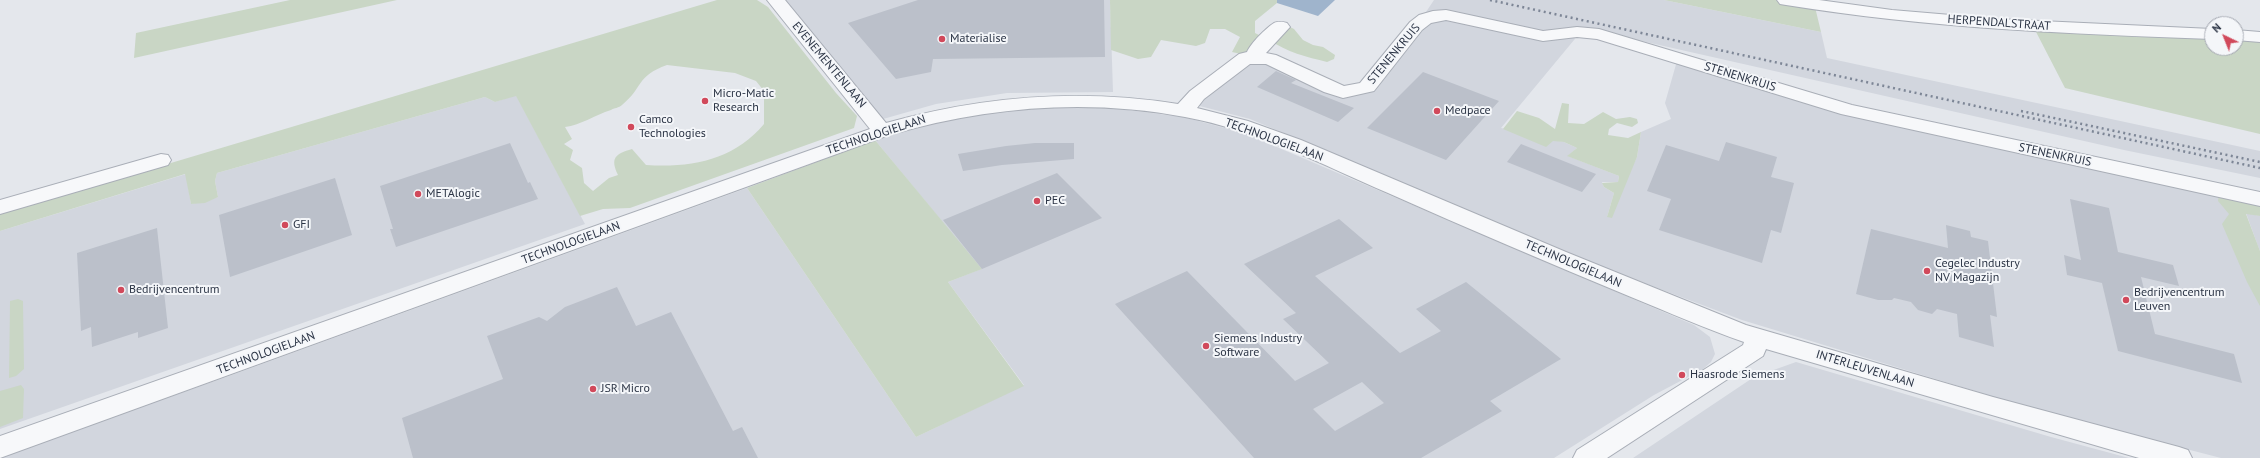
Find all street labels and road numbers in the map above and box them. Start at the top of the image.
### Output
street label: HERPENDALSTRAAT [1947,12,2051,34]
street label: EVENEMENTENLAAN [789,19,869,111]
street label: STENENKRUIS [1365,21,1423,87]
street label: STENENKRUIS [1702,59,1778,95]
street label: TECHNOLOGIELAAN [825,112,927,158]
street label: TECHNOLOGIELAAN [1223,116,1325,164]
street label: STENENKRUIS [2017,140,2093,170]
street label: TECHNOLOGIELAAN [520,219,622,267]
street label: TECHNOLOGIELAAN [1523,237,1623,291]
street label: TECHNOLOGIELAAN [215,329,317,377]
street label: INTERLEUVENLAAN [1814,347,1916,391]

